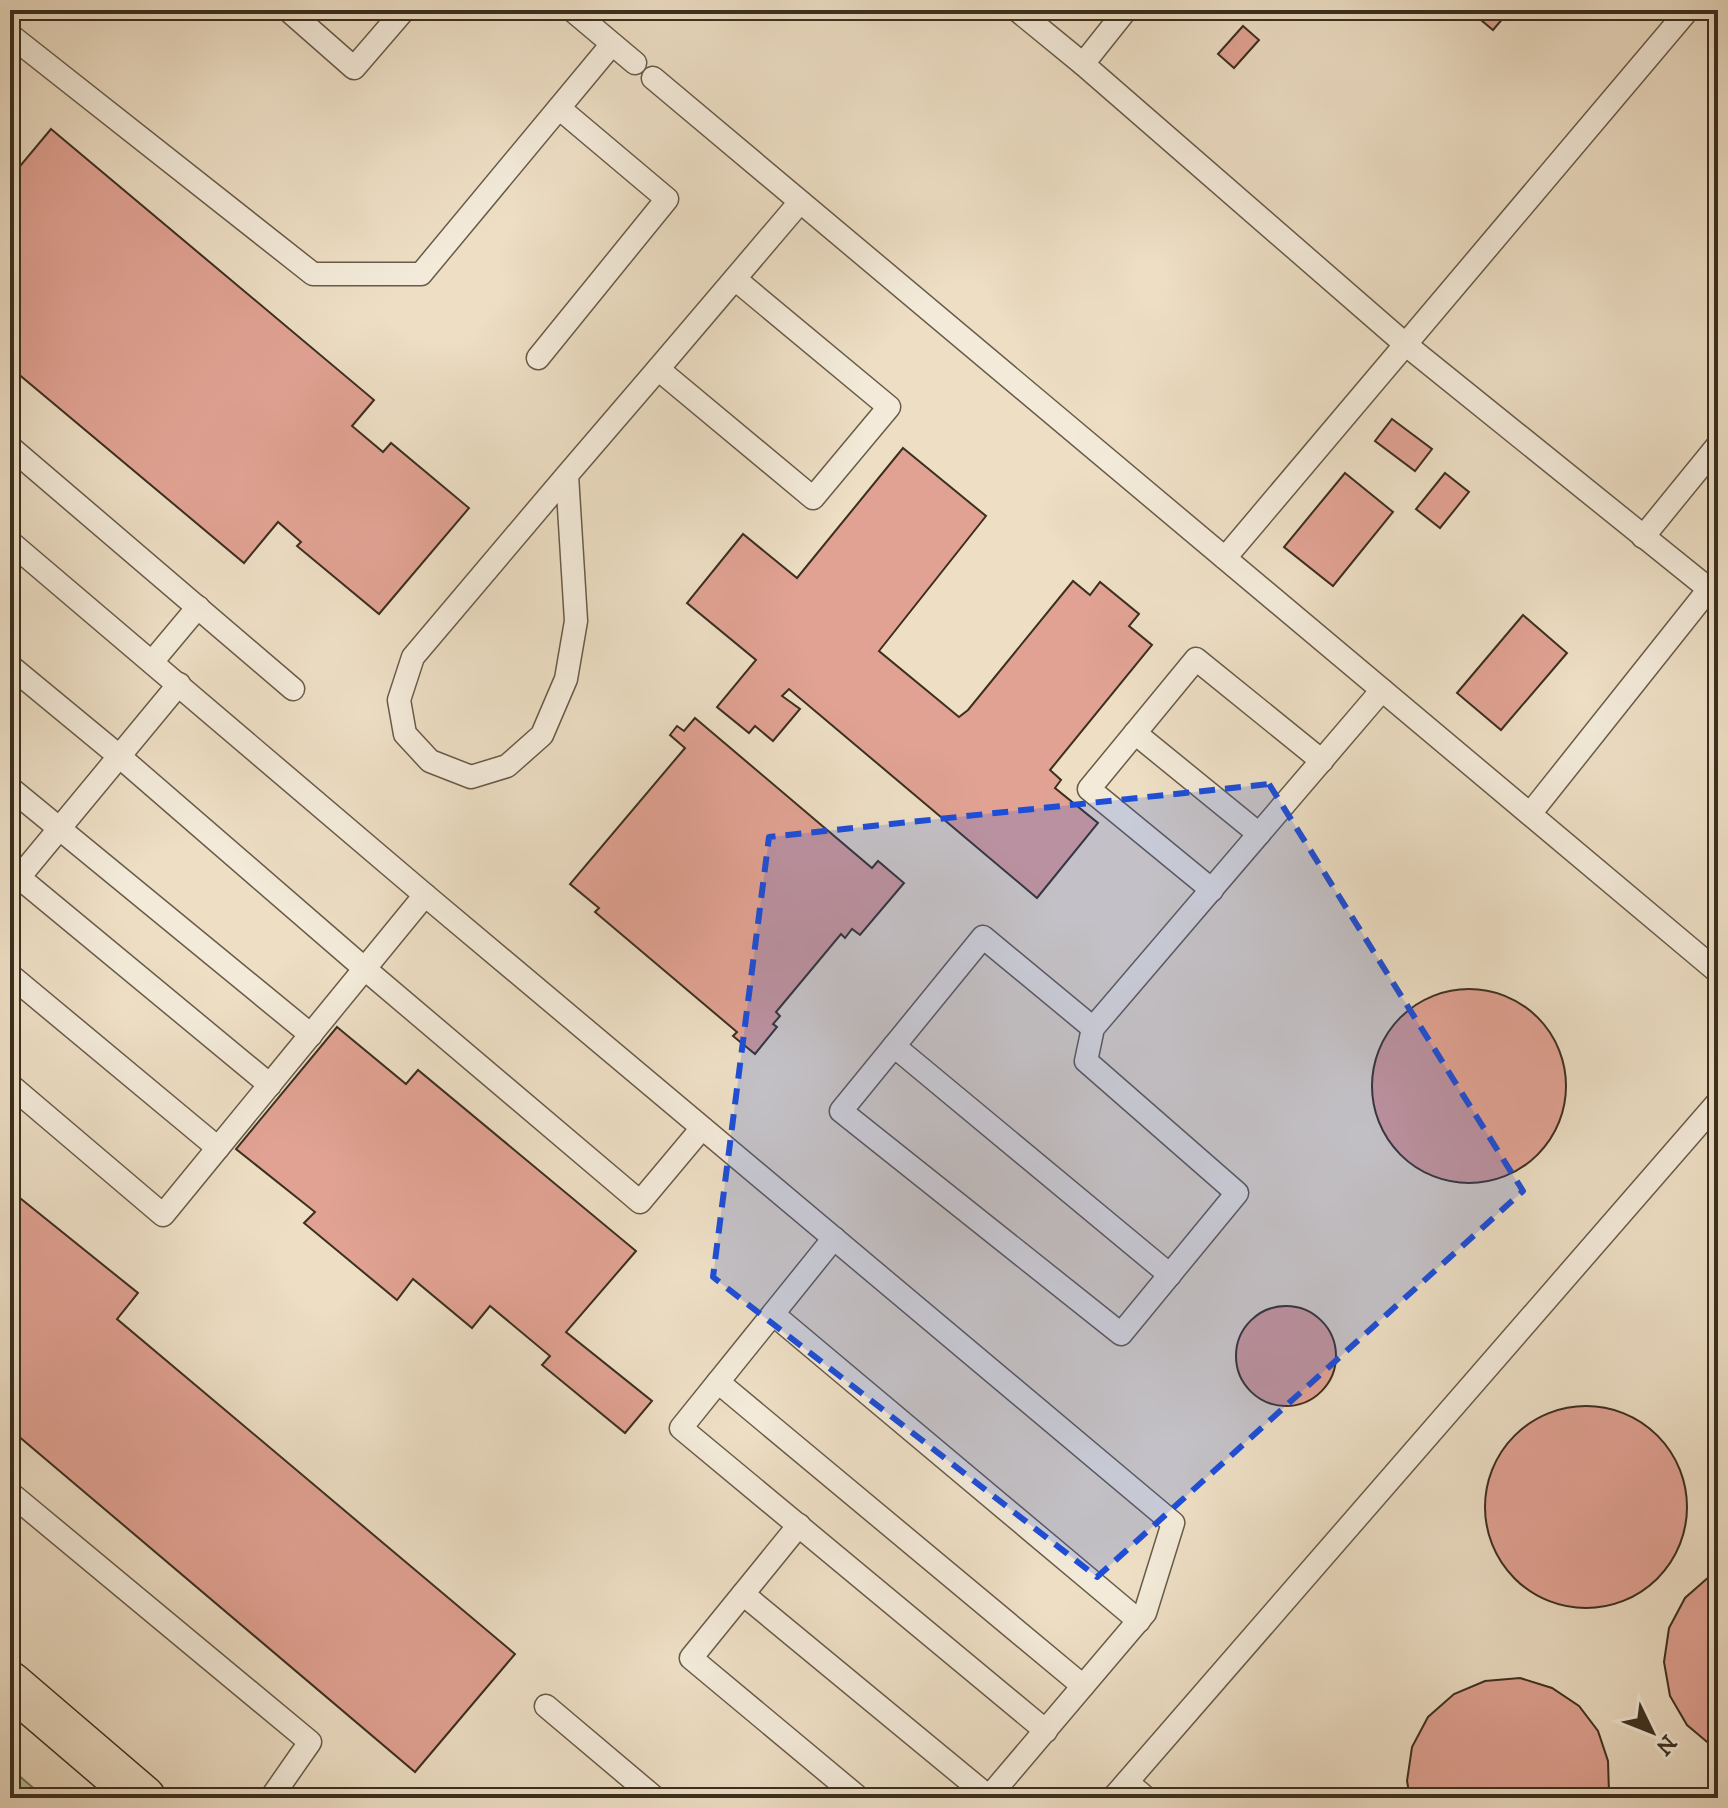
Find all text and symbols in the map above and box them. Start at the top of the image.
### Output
north arrow [1612,1692,1692,1772]
text: N [1649,1729,1682,1760]

